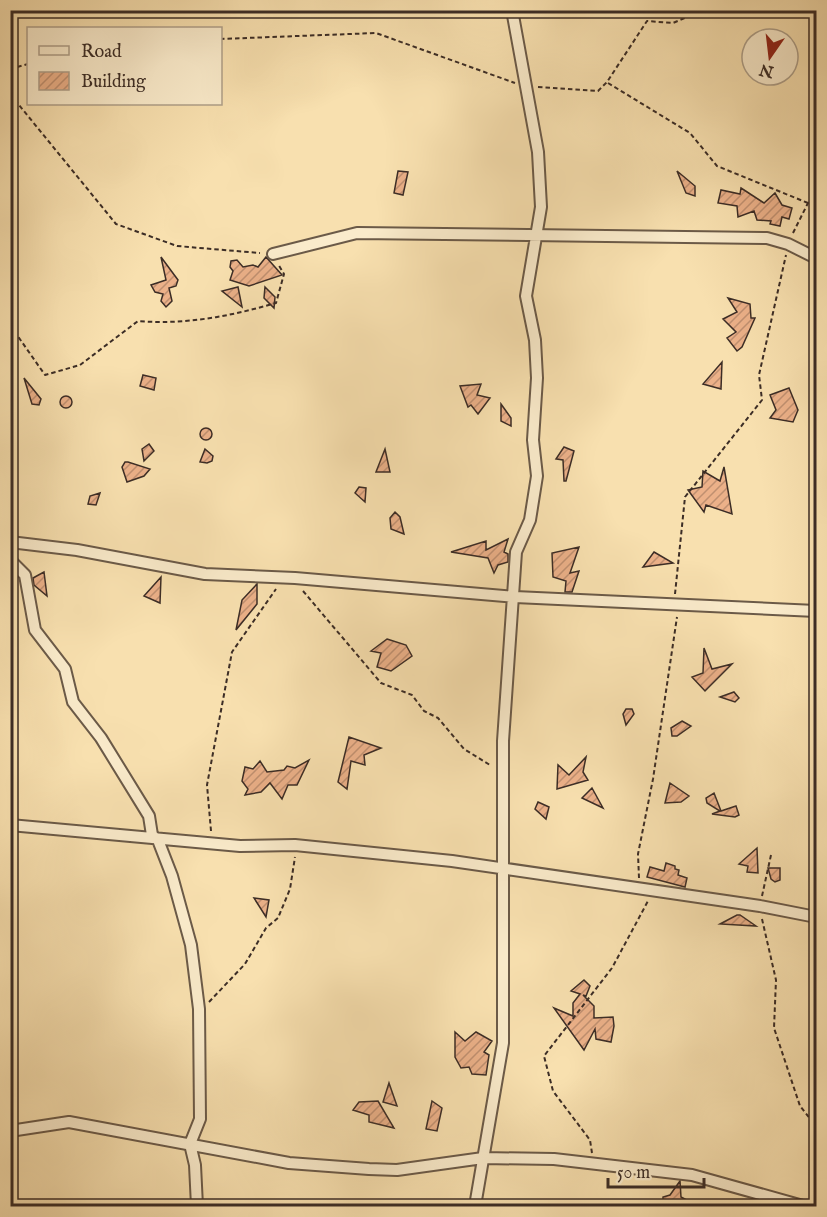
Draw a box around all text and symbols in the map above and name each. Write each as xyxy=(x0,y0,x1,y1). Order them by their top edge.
legend xyxy=(27,27,222,105)
north arrow xyxy=(740,27,800,87)
text: Road xyxy=(81,41,122,64)
text: N xyxy=(758,58,777,81)
text: Building xyxy=(81,71,146,94)
scale bar xyxy=(608,1151,704,1189)
text: 50 m xyxy=(617,1162,650,1185)

